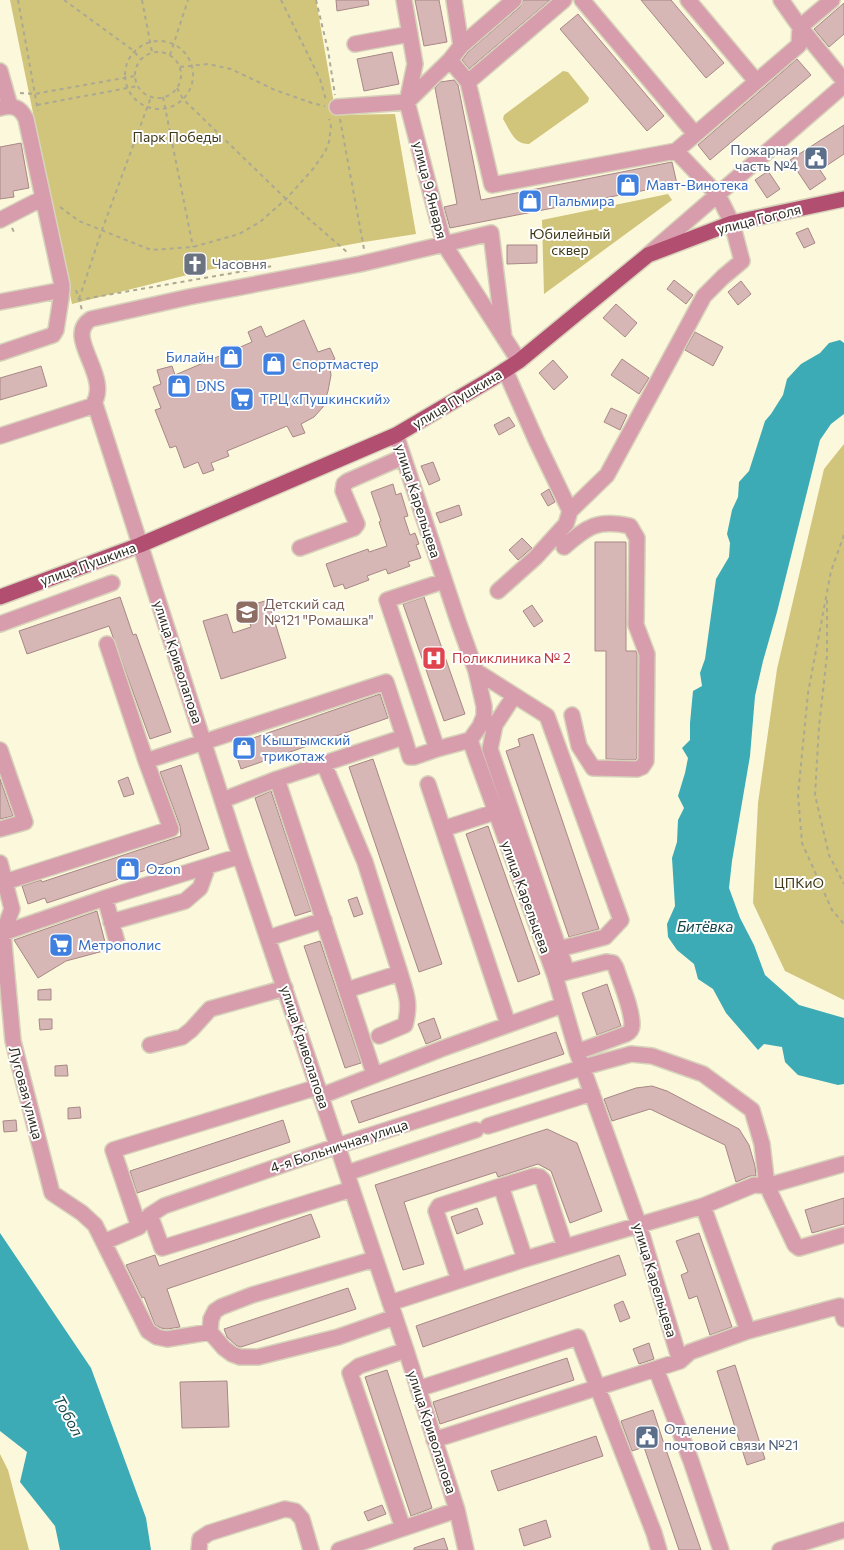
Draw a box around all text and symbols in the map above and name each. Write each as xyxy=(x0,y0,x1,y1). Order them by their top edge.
park label: Парк Победы xyxy=(132,128,222,145)
street label: улица 9 Января xyxy=(410,139,451,240)
place label: Пожарная часть №4 xyxy=(730,141,799,174)
public building icon: Пожарная часть №4 xyxy=(803,145,829,171)
shop icon: Мавт-Винотека xyxy=(615,172,641,198)
place label: Мавт-Винотека xyxy=(646,176,748,193)
shop icon: Пальмира xyxy=(517,188,543,214)
place label: Пальмира xyxy=(548,192,614,209)
street label: улица Гоголя xyxy=(715,200,803,237)
park label: Юбилейный сквер xyxy=(529,225,611,258)
church icon: Часовня xyxy=(182,251,208,277)
place label: Часовня xyxy=(212,255,267,272)
shop icon: Билайн xyxy=(218,344,244,370)
place label: Билайн xyxy=(166,348,214,365)
shop icon: Спортмастер xyxy=(261,351,287,377)
place label: Спортмастер xyxy=(292,355,379,372)
street label: улица Пушкина xyxy=(409,365,504,432)
shop icon: DNS xyxy=(166,373,192,399)
place label: DNS xyxy=(196,377,225,394)
supermarket icon: ТРЦ «Пушкинский» xyxy=(229,386,255,412)
place label: ТРЦ «Пушкинский» xyxy=(260,390,390,407)
street label: улица Карельцева xyxy=(392,442,445,560)
street label: улица Пушкина xyxy=(37,538,138,589)
place label: Детский сад №121 "Ромашка" xyxy=(264,595,374,628)
street label: улица Криволапова xyxy=(151,598,206,726)
school or university icon: Детский сад №121 "Ромашка" xyxy=(234,599,260,625)
hospital icon: Поликлиника № 2 xyxy=(421,645,447,671)
place label: Поликлиника № 2 xyxy=(452,649,571,666)
place label: Кыштымский трикотаж xyxy=(262,731,350,764)
shop icon: Кыштымский трикотаж xyxy=(231,735,257,761)
street label: улица Карельцева xyxy=(498,838,555,956)
shop icon: Ozon xyxy=(115,856,141,882)
place label: Ozon xyxy=(146,860,181,877)
park label: ЦПКиО xyxy=(774,874,824,891)
water label: Битёвка xyxy=(677,917,734,935)
supermarket icon: Метрополис xyxy=(48,932,74,958)
place label: Метрополис xyxy=(78,936,161,953)
street label: улица Криволапова xyxy=(278,983,333,1111)
street label: Луговая улица xyxy=(6,1045,47,1141)
street label: 4-я Больничная улица xyxy=(268,1115,410,1176)
street label: улица Карельцева xyxy=(630,1221,681,1339)
street label: улица Криволапова xyxy=(405,1368,460,1496)
water label: Тобол xyxy=(50,1392,88,1439)
place label: Отделение почтовой связи №21 xyxy=(664,1420,798,1453)
public building icon: Отделение почтовой связи №21 xyxy=(634,1424,660,1450)

